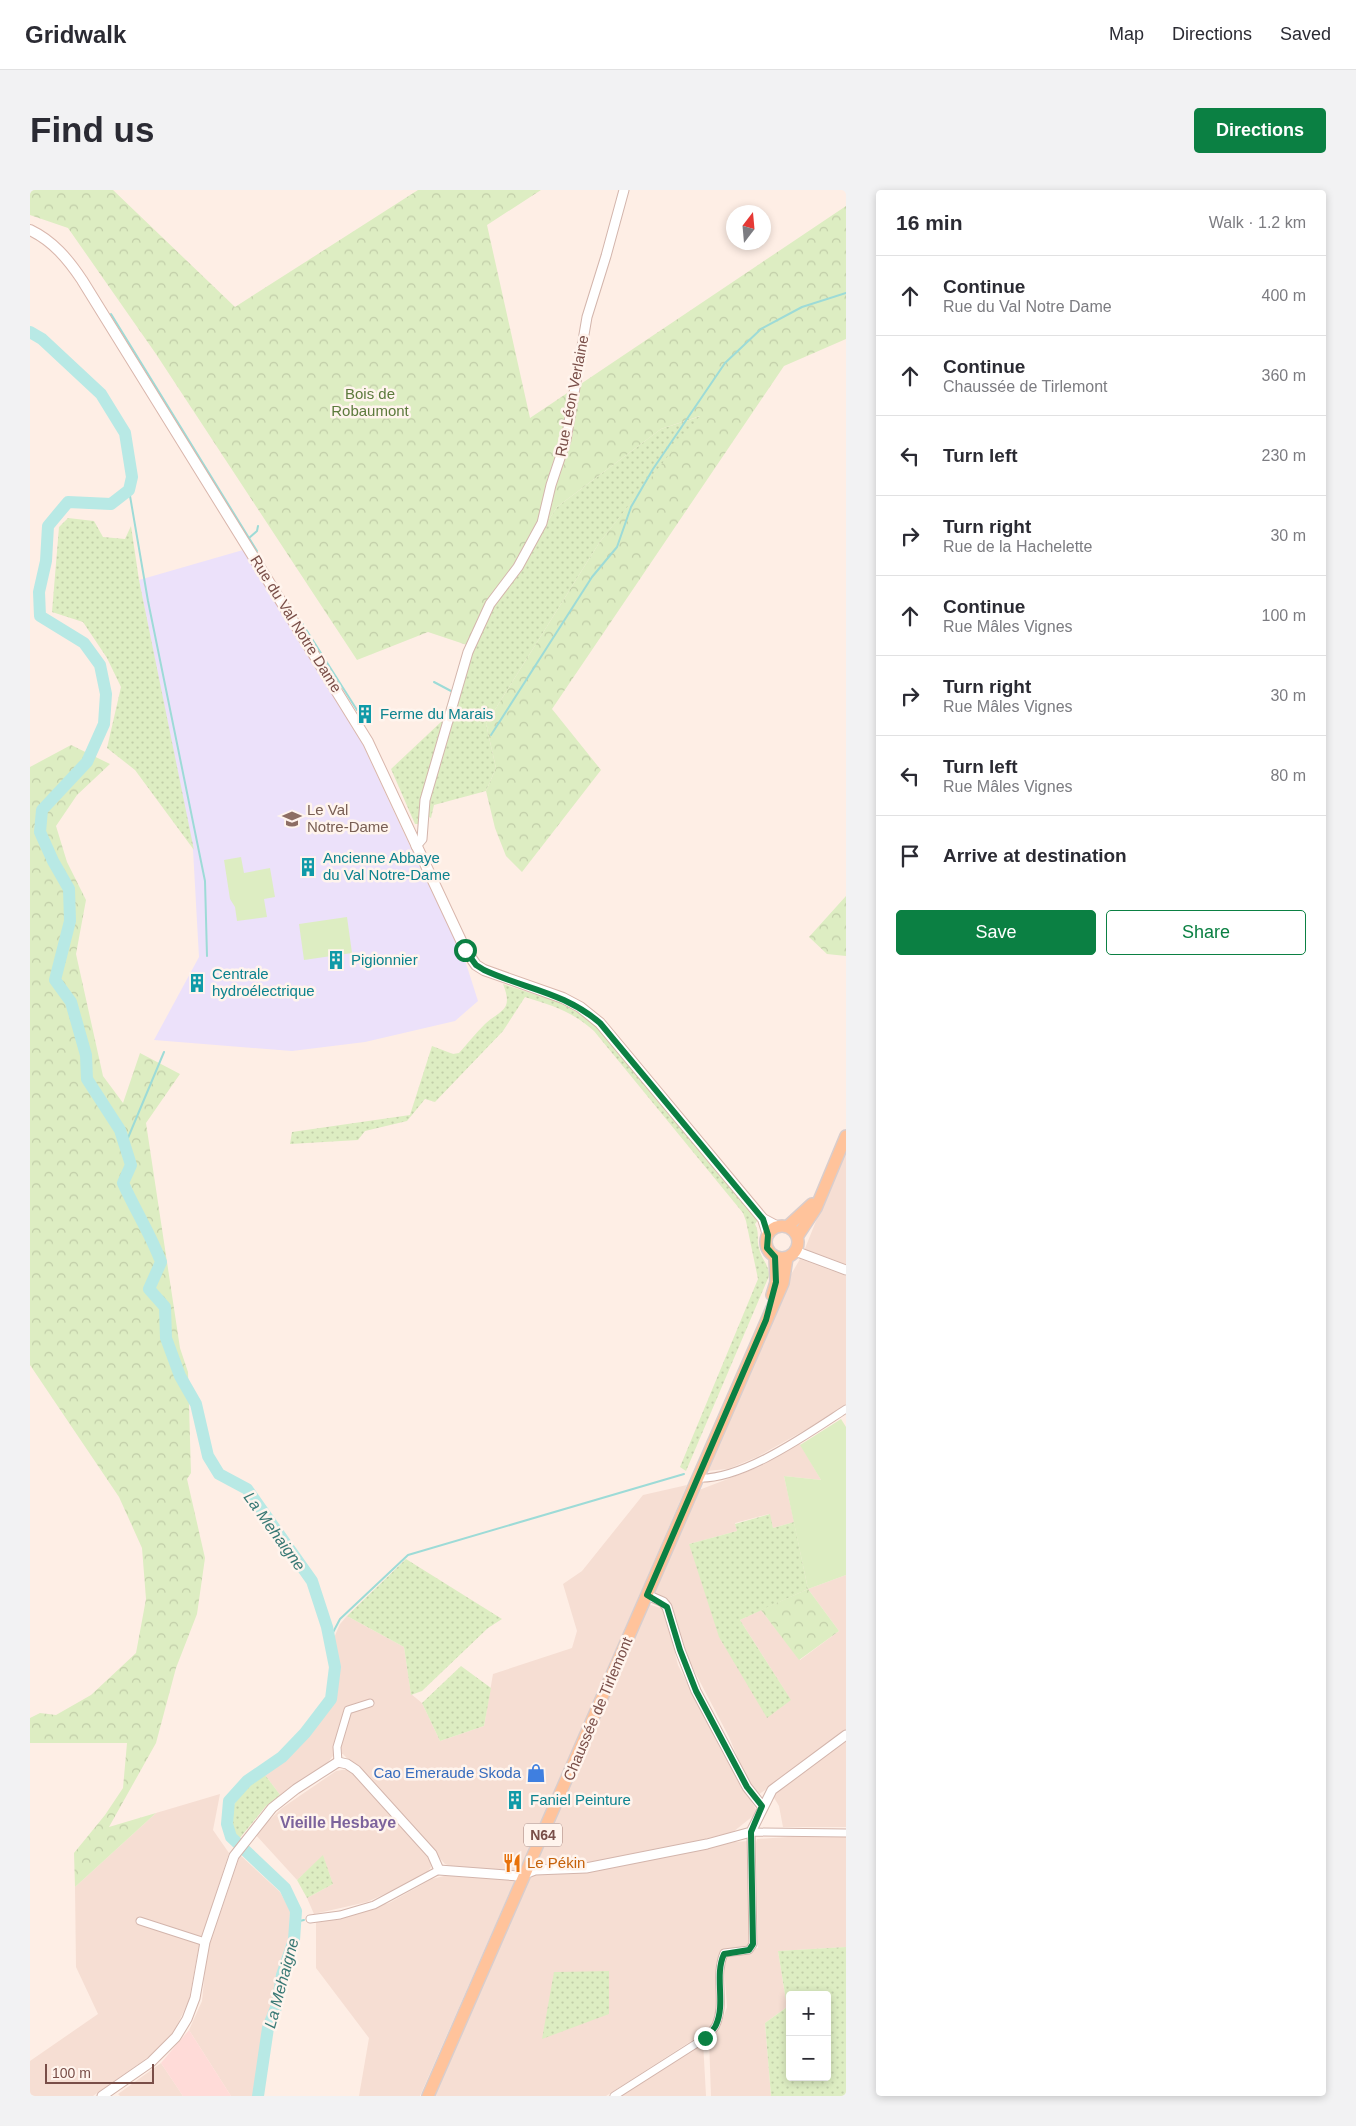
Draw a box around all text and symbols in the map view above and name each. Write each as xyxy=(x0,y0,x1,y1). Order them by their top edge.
text: Gridwalk xyxy=(25,21,126,48)
text: Map xyxy=(1109,24,1144,44)
text: Directions xyxy=(1172,24,1252,44)
text: Saved xyxy=(1280,24,1331,44)
button: Directions xyxy=(1194,108,1326,153)
text: Find us xyxy=(30,110,154,149)
north arrow xyxy=(726,205,771,250)
text: 16 min xyxy=(896,211,963,234)
text: Walk · 1.2 km xyxy=(1209,214,1306,231)
text: Continue xyxy=(943,276,1025,297)
icon: ahead xyxy=(896,282,924,310)
text: 400 m xyxy=(1262,287,1306,304)
text: Rue du Val Notre Dame xyxy=(943,298,1112,315)
street label: Rue Léon Verlaine xyxy=(551,334,592,458)
text: Continue xyxy=(943,356,1025,377)
icon: ahead xyxy=(896,362,924,390)
text: 360 m xyxy=(1262,367,1306,384)
text: Chaussée de Tirlemont xyxy=(943,378,1108,395)
park label: Bois de Robaumont xyxy=(331,385,410,419)
icon: left xyxy=(896,442,924,470)
text: Turn left xyxy=(943,445,1018,466)
text: 230 m xyxy=(1262,447,1306,464)
text: Turn right xyxy=(943,516,1031,537)
icon: right xyxy=(896,522,924,550)
text: 30 m xyxy=(1270,527,1306,544)
text: Rue de la Hachelette xyxy=(943,538,1092,555)
street label: Rue du Val Notre Dame xyxy=(247,552,346,695)
text: Continue xyxy=(943,596,1025,617)
icon: ahead xyxy=(896,602,924,630)
text: 100 m xyxy=(1262,607,1306,624)
text: Rue Mâles Vignes xyxy=(943,618,1073,635)
text: Turn right xyxy=(943,676,1031,697)
icon: right xyxy=(896,682,924,710)
text: 30 m xyxy=(1270,687,1306,704)
text: Rue Mâles Vignes xyxy=(943,698,1073,715)
building icon: Ferme du Marais xyxy=(354,703,376,725)
place label: Ferme du Marais xyxy=(380,705,493,722)
text: Turn left xyxy=(943,756,1018,777)
icon: left xyxy=(896,762,924,790)
text: 80 m xyxy=(1270,767,1306,784)
text: Rue Mâles Vignes xyxy=(943,778,1073,795)
place label: Le Val Notre-Dame xyxy=(307,801,389,835)
school or university icon: Le Val Notre-Dame xyxy=(281,808,303,830)
icon: arrive xyxy=(896,842,924,870)
text: Arrive at destination xyxy=(943,845,1127,866)
place label: Ancienne Abbaye du Val Notre-Dame xyxy=(323,849,450,883)
building icon: Ancienne Abbaye du Val Notre-Dame xyxy=(297,856,319,878)
button: Save xyxy=(896,910,1096,955)
button: Share xyxy=(1106,910,1306,955)
route start xyxy=(454,939,477,962)
building icon: Pigionnier xyxy=(325,949,347,971)
place label: Pigionnier xyxy=(351,951,418,968)
place label: Centrale hydroélectrique xyxy=(212,965,315,999)
building icon: Centrale hydroélectrique xyxy=(186,972,208,994)
water label: La Mehaigne xyxy=(241,1489,309,1574)
street label: Chaussée de Tirlemont xyxy=(560,1634,636,1783)
shop icon: Cao Emeraude Skoda xyxy=(525,1762,547,1784)
place label: Cao Emeraude Skoda xyxy=(373,1764,522,1781)
building icon: Faniel Peinture xyxy=(504,1789,526,1811)
place label: Faniel Peinture xyxy=(530,1791,631,1808)
district label: Vieille Hesbaye xyxy=(280,1814,396,1831)
road number: N64 xyxy=(524,1824,562,1846)
restaurant icon: Le Pékin xyxy=(501,1852,523,1874)
place label: Le Pékin xyxy=(527,1854,585,1871)
water label: La Mehaigne xyxy=(261,1936,302,2030)
map controls xyxy=(786,1991,831,2081)
button: + xyxy=(786,1991,831,2036)
route end xyxy=(694,2027,717,2050)
button: − xyxy=(786,2036,831,2081)
scale bar xyxy=(45,2061,154,2084)
text: 100 m xyxy=(52,2065,91,2081)

